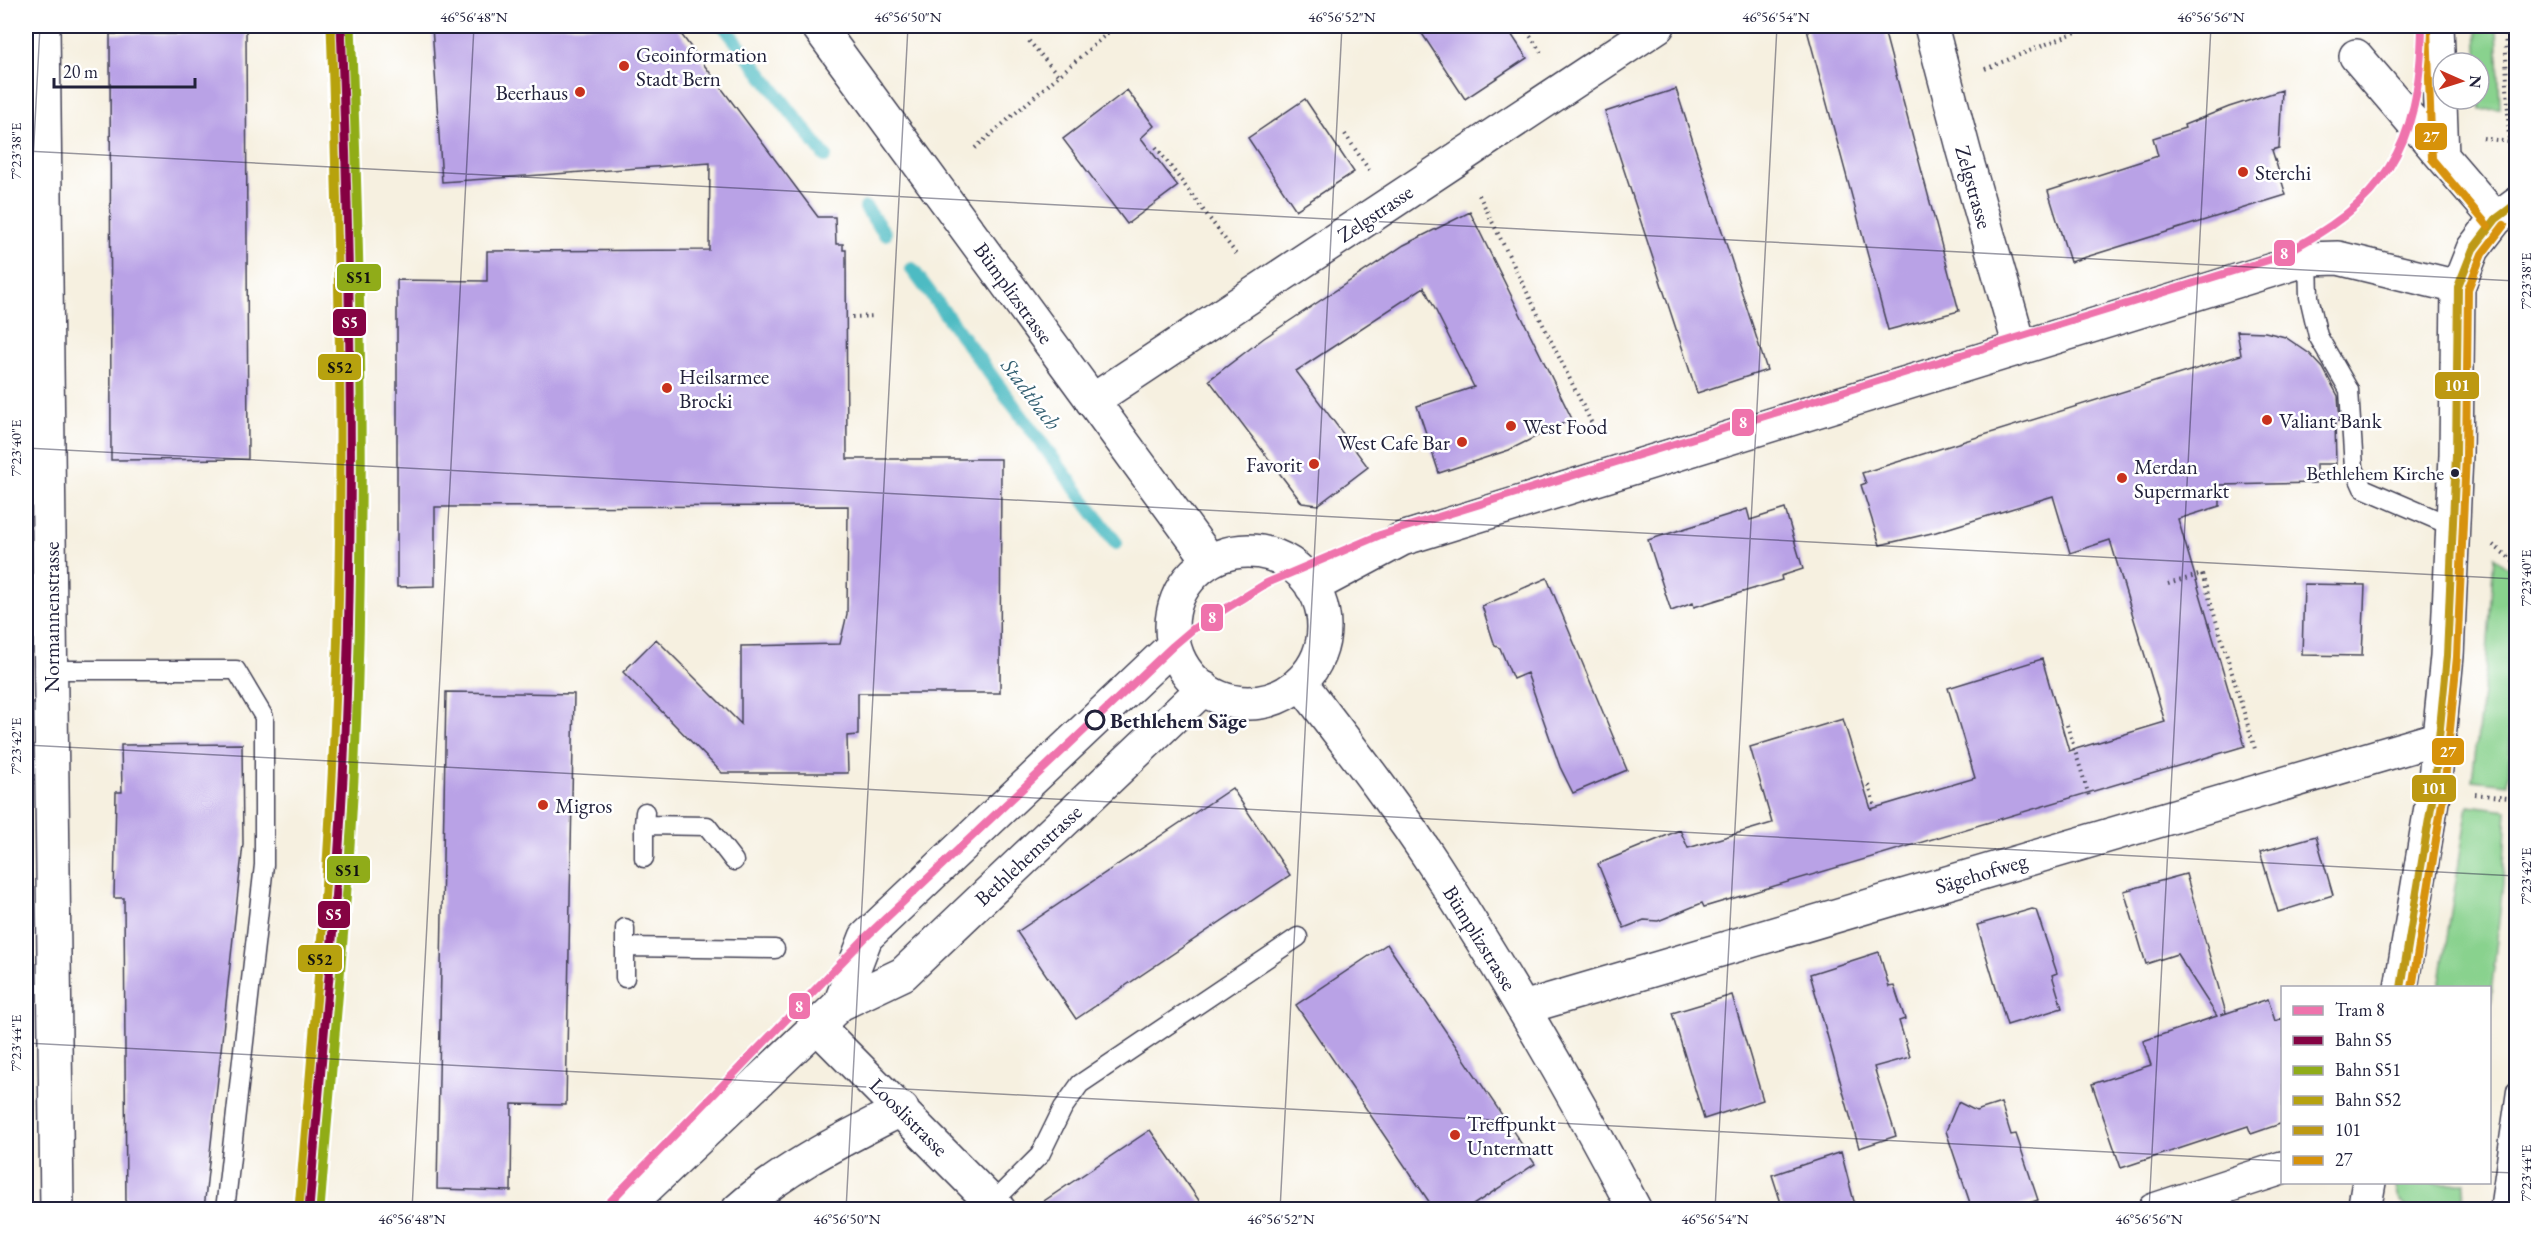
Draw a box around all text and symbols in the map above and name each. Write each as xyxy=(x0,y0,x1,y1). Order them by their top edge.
text: 46°56'48"N xyxy=(440,7,508,26)
text: 46°56'50"N xyxy=(874,7,942,26)
text: 46°56'52"N xyxy=(1308,7,1376,26)
text: 46°56'54"N xyxy=(1742,7,1810,26)
text: 46°56'56"N xyxy=(2177,7,2245,26)
place label: Geoinformation Stadt Bern xyxy=(636,41,767,92)
scale bar xyxy=(54,51,195,89)
north arrow xyxy=(2431,51,2491,111)
marker: Geoinformation Stadt Bern xyxy=(617,59,631,73)
text: 20 m xyxy=(63,60,98,83)
text: N xyxy=(2465,75,2486,89)
place label: Beerhaus xyxy=(495,79,568,106)
marker: Beerhaus xyxy=(573,85,587,99)
text: 7°23'38"E xyxy=(6,122,25,179)
line badge: 27 xyxy=(2414,122,2448,151)
text: 27 xyxy=(2423,126,2440,147)
street label: Zelgstrasse xyxy=(1949,142,1999,232)
place label: Sterchi xyxy=(2255,159,2311,186)
marker: Sterchi xyxy=(2236,165,2250,179)
street label: Zelgstrasse xyxy=(1332,178,1418,248)
street label: Bümplizstrasse xyxy=(968,237,1060,349)
line badge: 8 xyxy=(2273,239,2296,267)
text: 8 xyxy=(2280,243,2288,264)
text: 7°23'38"E xyxy=(2516,252,2535,309)
line badge: S51 xyxy=(336,263,382,292)
text: S51 xyxy=(347,267,371,288)
line badge: S5 xyxy=(332,308,367,337)
text: S5 xyxy=(342,312,358,333)
water label: Stadtbach xyxy=(994,351,1068,436)
line badge: S52 xyxy=(317,353,362,381)
text: S52 xyxy=(328,357,353,378)
place label: Heilsarmee Brocki xyxy=(679,363,769,414)
line badge: 101 xyxy=(2434,371,2480,400)
text: 101 xyxy=(2444,375,2470,396)
marker: Heilsarmee Brocki xyxy=(660,381,674,395)
place label: Valiant Bank xyxy=(2279,407,2383,434)
line badge: 8 xyxy=(1731,408,1755,437)
text: 8 xyxy=(1739,412,1747,433)
place label: West Food xyxy=(1523,413,1608,440)
marker: Valiant Bank xyxy=(2260,413,2274,427)
text: 7°23'40"E xyxy=(6,419,25,476)
marker: West Food xyxy=(1504,419,1518,433)
place label: West Cafe Bar xyxy=(1338,429,1450,456)
marker: West Cafe Bar xyxy=(1455,435,1469,449)
place label: Favorit xyxy=(1246,451,1302,478)
place label: Merdan Supermarkt xyxy=(2134,453,2230,504)
marker: Favorit xyxy=(1307,457,1321,471)
place label: Bethlehem Kirche xyxy=(2306,460,2444,486)
marker: Bethlehem Kirche xyxy=(2449,467,2461,479)
marker: Merdan Supermarkt xyxy=(2115,471,2129,485)
street label: Normannenstrasse xyxy=(38,542,65,692)
text: 7°23'40"E xyxy=(2516,549,2535,606)
line badge: 8 xyxy=(1200,603,1224,632)
text: 8 xyxy=(1208,607,1216,628)
place label: Bethlehem Säge xyxy=(1110,707,1247,734)
marker: Bethlehem Säge xyxy=(1085,710,1105,730)
text: 7°23'42"E xyxy=(6,717,25,774)
line badge: 27 xyxy=(2431,737,2465,766)
text: 27 xyxy=(2440,741,2457,762)
line badge: 101 xyxy=(2411,774,2457,803)
text: 101 xyxy=(2421,778,2447,799)
place label: Migros xyxy=(555,792,613,819)
marker: Migros xyxy=(536,798,550,812)
street label: Bethlehemstrasse xyxy=(969,798,1087,912)
street label: Sägehofweg xyxy=(1932,846,2031,900)
text: 7°23'42"E xyxy=(2516,847,2535,904)
line badge: S51 xyxy=(326,855,371,884)
text: S51 xyxy=(336,860,360,881)
street label: Bümplizstrasse xyxy=(1437,880,1523,996)
line badge: S5 xyxy=(317,900,351,929)
text: S5 xyxy=(326,904,342,925)
line badge: S52 xyxy=(297,944,343,973)
text: S52 xyxy=(308,949,333,970)
legend xyxy=(2281,986,2491,1184)
line badge: 8 xyxy=(788,992,811,1020)
text: 8 xyxy=(795,996,803,1017)
text: Tram 8 xyxy=(2335,998,2385,1021)
text: 7°23'44"E xyxy=(6,1014,25,1071)
text: Bahn S5 xyxy=(2335,1028,2392,1051)
text: Bahn S51 xyxy=(2335,1058,2401,1081)
street label: Looslistrasse xyxy=(864,1072,954,1162)
text: Bahn S52 xyxy=(2335,1088,2401,1111)
place label: Treffpunkt Untermatt xyxy=(1467,1110,1556,1161)
text: 101 xyxy=(2335,1118,2361,1141)
marker: Treffpunkt Untermatt xyxy=(1448,1128,1462,1142)
text: 7°23'44"E xyxy=(2516,1144,2535,1201)
text: 27 xyxy=(2335,1148,2353,1171)
text: 46°56'48"N xyxy=(378,1209,446,1228)
text: 46°56'50"N xyxy=(813,1209,881,1228)
text: 46°56'52"N xyxy=(1247,1209,1315,1228)
text: 46°56'54"N xyxy=(1681,1209,1749,1228)
text: 46°56'56"N xyxy=(2115,1209,2183,1228)

